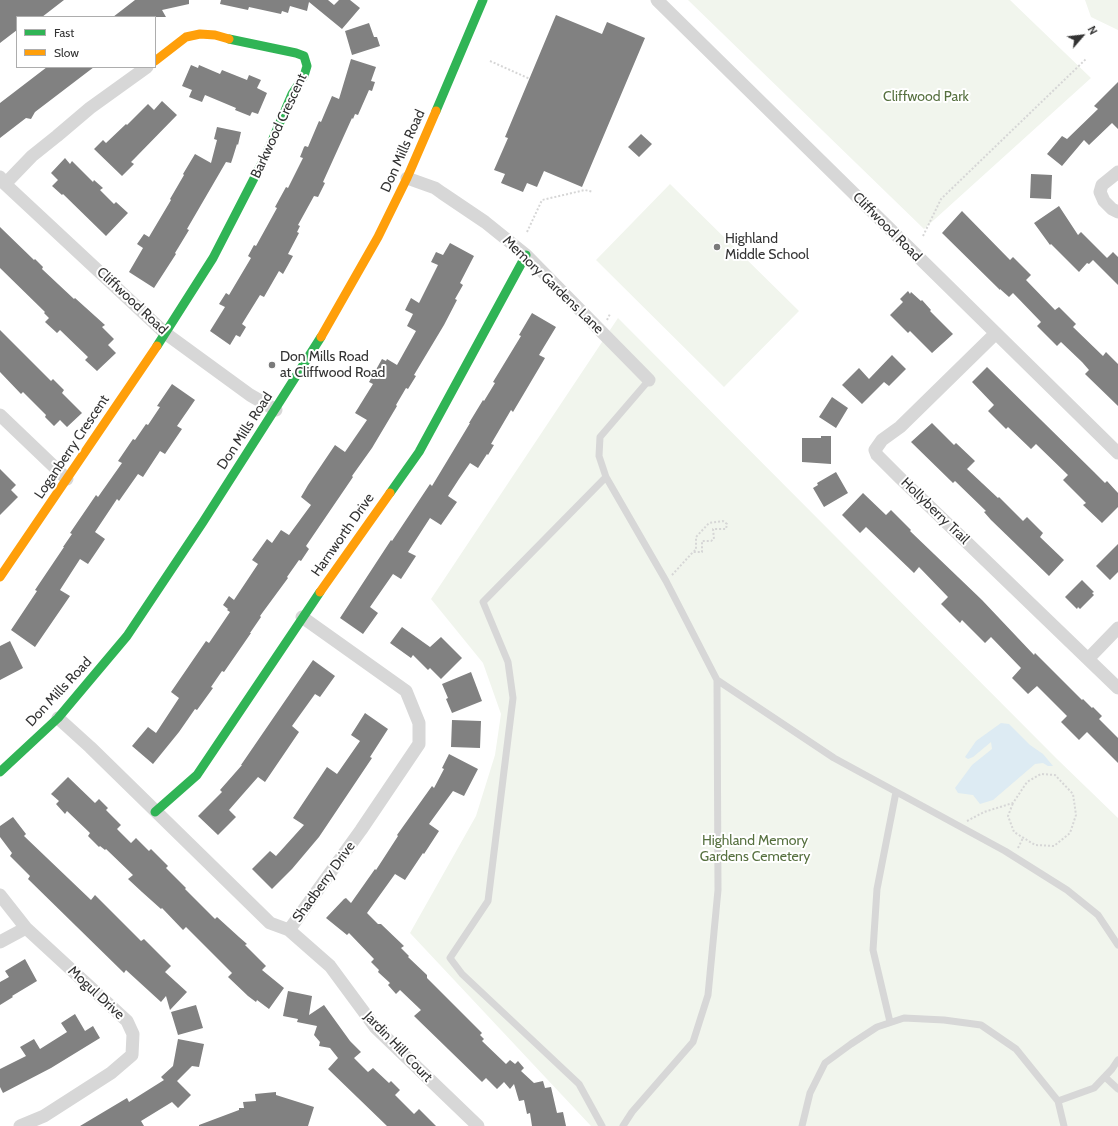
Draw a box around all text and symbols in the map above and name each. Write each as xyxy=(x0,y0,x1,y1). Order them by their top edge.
legend xyxy=(16,16,156,68)
north arrow xyxy=(1062,16,1102,56)
text: N xyxy=(1085,24,1101,37)
text: Fast xyxy=(54,25,74,40)
text: Slow xyxy=(54,45,79,60)
street label: Barkwood Crescent xyxy=(247,71,311,181)
park label: Cliffwood Park xyxy=(883,89,969,105)
street label: Don Mills Road xyxy=(377,107,429,195)
street label: Cliffwood Road xyxy=(849,189,925,265)
place label: Highland Middle School xyxy=(725,231,809,264)
street label: Memory Gardens Lane xyxy=(499,232,607,338)
marker: Highland Middle School xyxy=(712,242,722,252)
street label: Cliffwood Road xyxy=(93,264,171,338)
place label: Don Mills Road at Cliffwood Road xyxy=(280,349,385,382)
marker: Don Mills Road at Cliffwood Road xyxy=(267,360,277,370)
street label: Don Mills Road xyxy=(214,389,276,473)
street label: Loganberry Crescent xyxy=(31,392,113,502)
street label: Hollyberry Trail xyxy=(897,474,973,548)
street label: Harnworth Drive xyxy=(308,490,378,580)
street label: Don Mills Road xyxy=(23,654,95,730)
park label: Highland Memory Gardens Cemetery xyxy=(700,833,810,866)
street label: Shadberry Drive xyxy=(289,838,359,926)
street label: Mogul Drive xyxy=(64,963,128,1023)
street label: Jardin Hill Court xyxy=(360,1008,436,1086)

